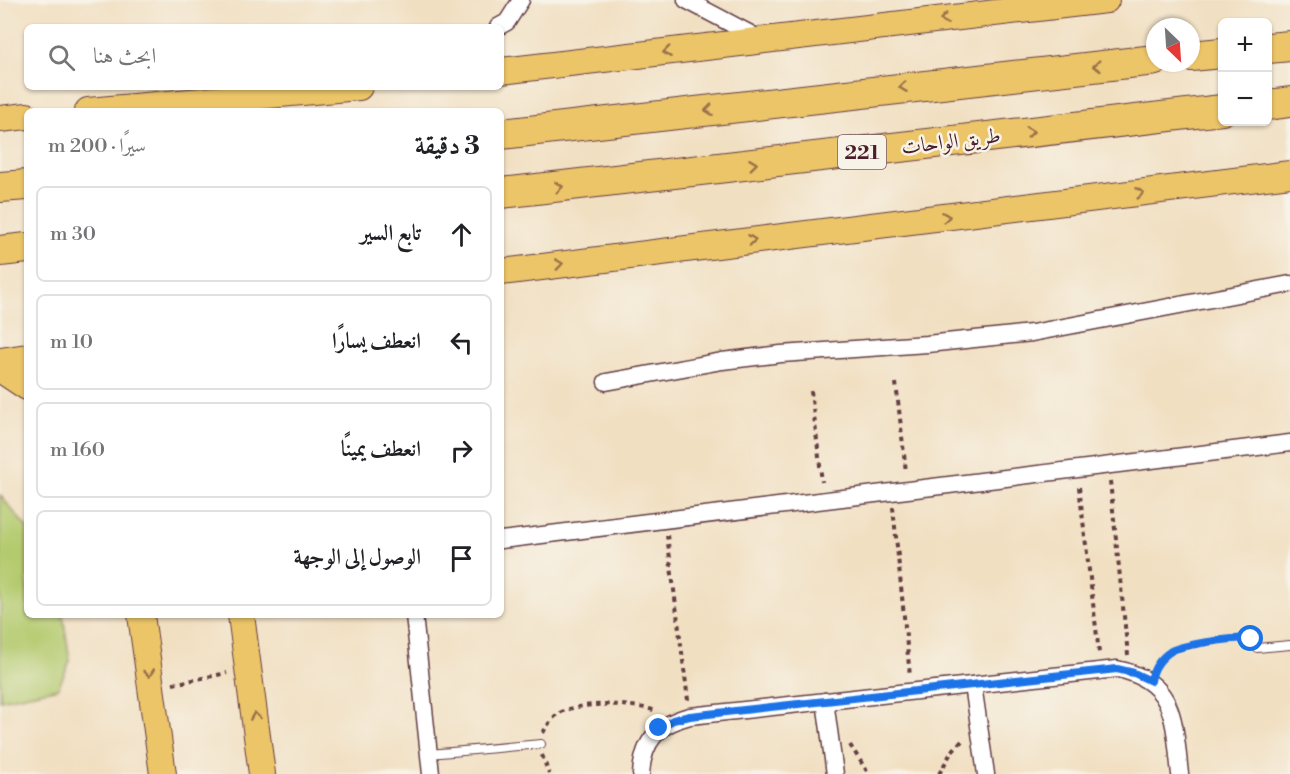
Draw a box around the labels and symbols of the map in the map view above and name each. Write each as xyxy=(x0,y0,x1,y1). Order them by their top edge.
one-way arrow xyxy=(939,12,948,25)
north arrow xyxy=(1146,18,1200,72)
one-way arrow xyxy=(662,45,671,58)
one-way arrow xyxy=(1092,60,1101,72)
one-way arrow xyxy=(898,80,908,93)
one-way arrow xyxy=(705,103,714,116)
street label: طريق الواحات xyxy=(900,123,1002,161)
one-way arrow xyxy=(1025,126,1035,139)
road number: 221 xyxy=(838,135,886,169)
one-way arrow xyxy=(748,158,757,171)
one-way arrow xyxy=(555,181,564,193)
one-way arrow xyxy=(1135,188,1144,200)
one-way arrow xyxy=(941,211,951,224)
one-way arrow xyxy=(748,234,757,247)
one-way arrow xyxy=(554,258,563,270)
route start xyxy=(1237,625,1263,651)
one-way arrow xyxy=(143,668,155,678)
one-way arrow xyxy=(249,711,261,721)
route end xyxy=(645,714,671,740)

